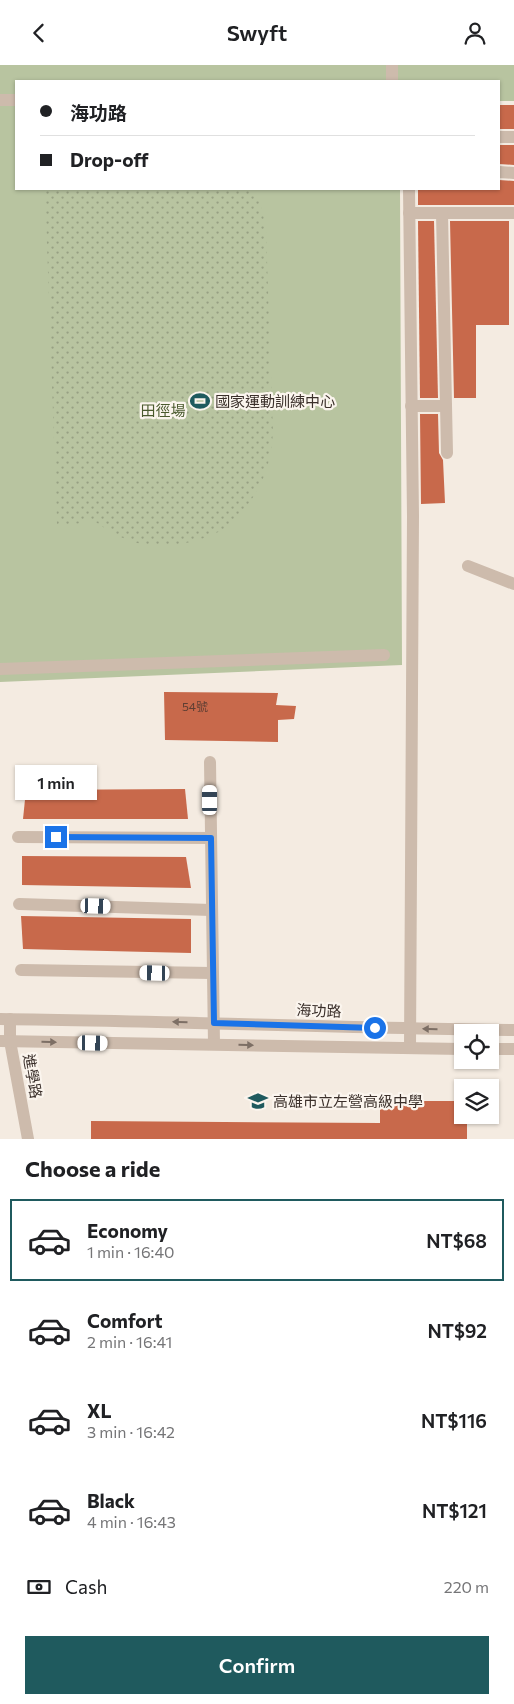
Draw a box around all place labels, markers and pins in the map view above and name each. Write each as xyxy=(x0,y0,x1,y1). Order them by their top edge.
sports icon: 國家運動訓練中心 xyxy=(189,390,211,412)
place label: 國家運動訓練中心 xyxy=(215,392,335,410)
school or university icon: 高雄市立左營高級中學 xyxy=(247,1090,269,1112)
place label: 高雄市立左營高級中學 xyxy=(273,1092,423,1110)

